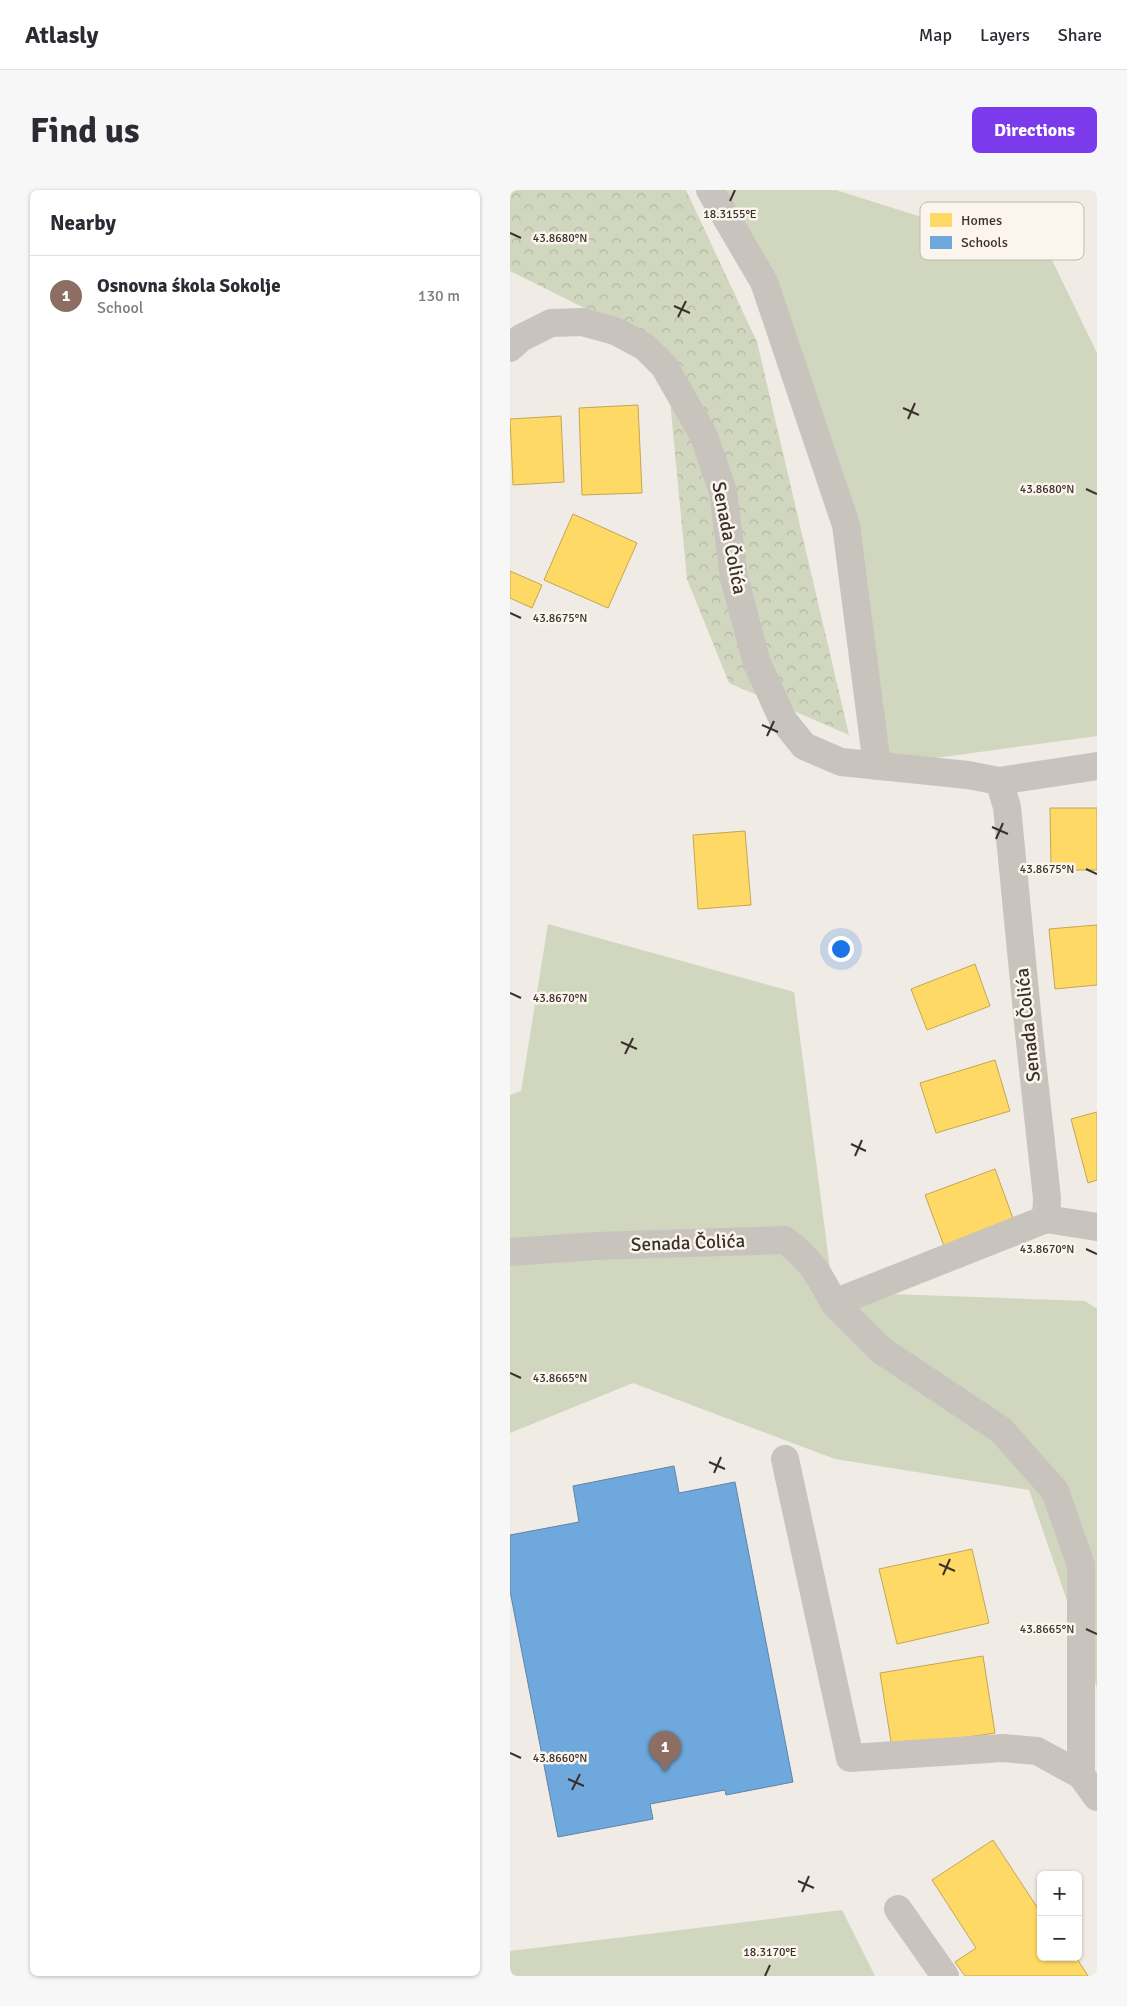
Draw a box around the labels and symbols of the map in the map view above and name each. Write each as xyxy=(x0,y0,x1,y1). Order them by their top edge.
legend xyxy=(920,202,1084,260)
text: 18.3155°E xyxy=(703,207,757,222)
text: Homes xyxy=(961,212,1002,229)
text: 43.8680°N xyxy=(533,231,587,246)
text: Schools xyxy=(961,234,1008,251)
street label: Senada Čolića xyxy=(706,479,753,596)
text: 43.8680°N xyxy=(1020,482,1074,497)
text: 43.8675°N xyxy=(533,611,587,626)
text: 43.8675°N xyxy=(1020,862,1074,877)
your location xyxy=(828,936,854,962)
street label: Senada Čolića xyxy=(1009,967,1046,1083)
text: 43.8670°N xyxy=(533,991,587,1006)
street label: Senada Čolića xyxy=(630,1228,746,1257)
text: 43.8670°N xyxy=(1020,1242,1074,1257)
text: 43.8665°N xyxy=(533,1371,587,1386)
text: 43.8665°N xyxy=(1020,1622,1074,1637)
pin: 1 xyxy=(649,1731,681,1772)
text: 43.8660°N xyxy=(533,1751,587,1766)
text: 18.3170°E xyxy=(743,1945,797,1960)

